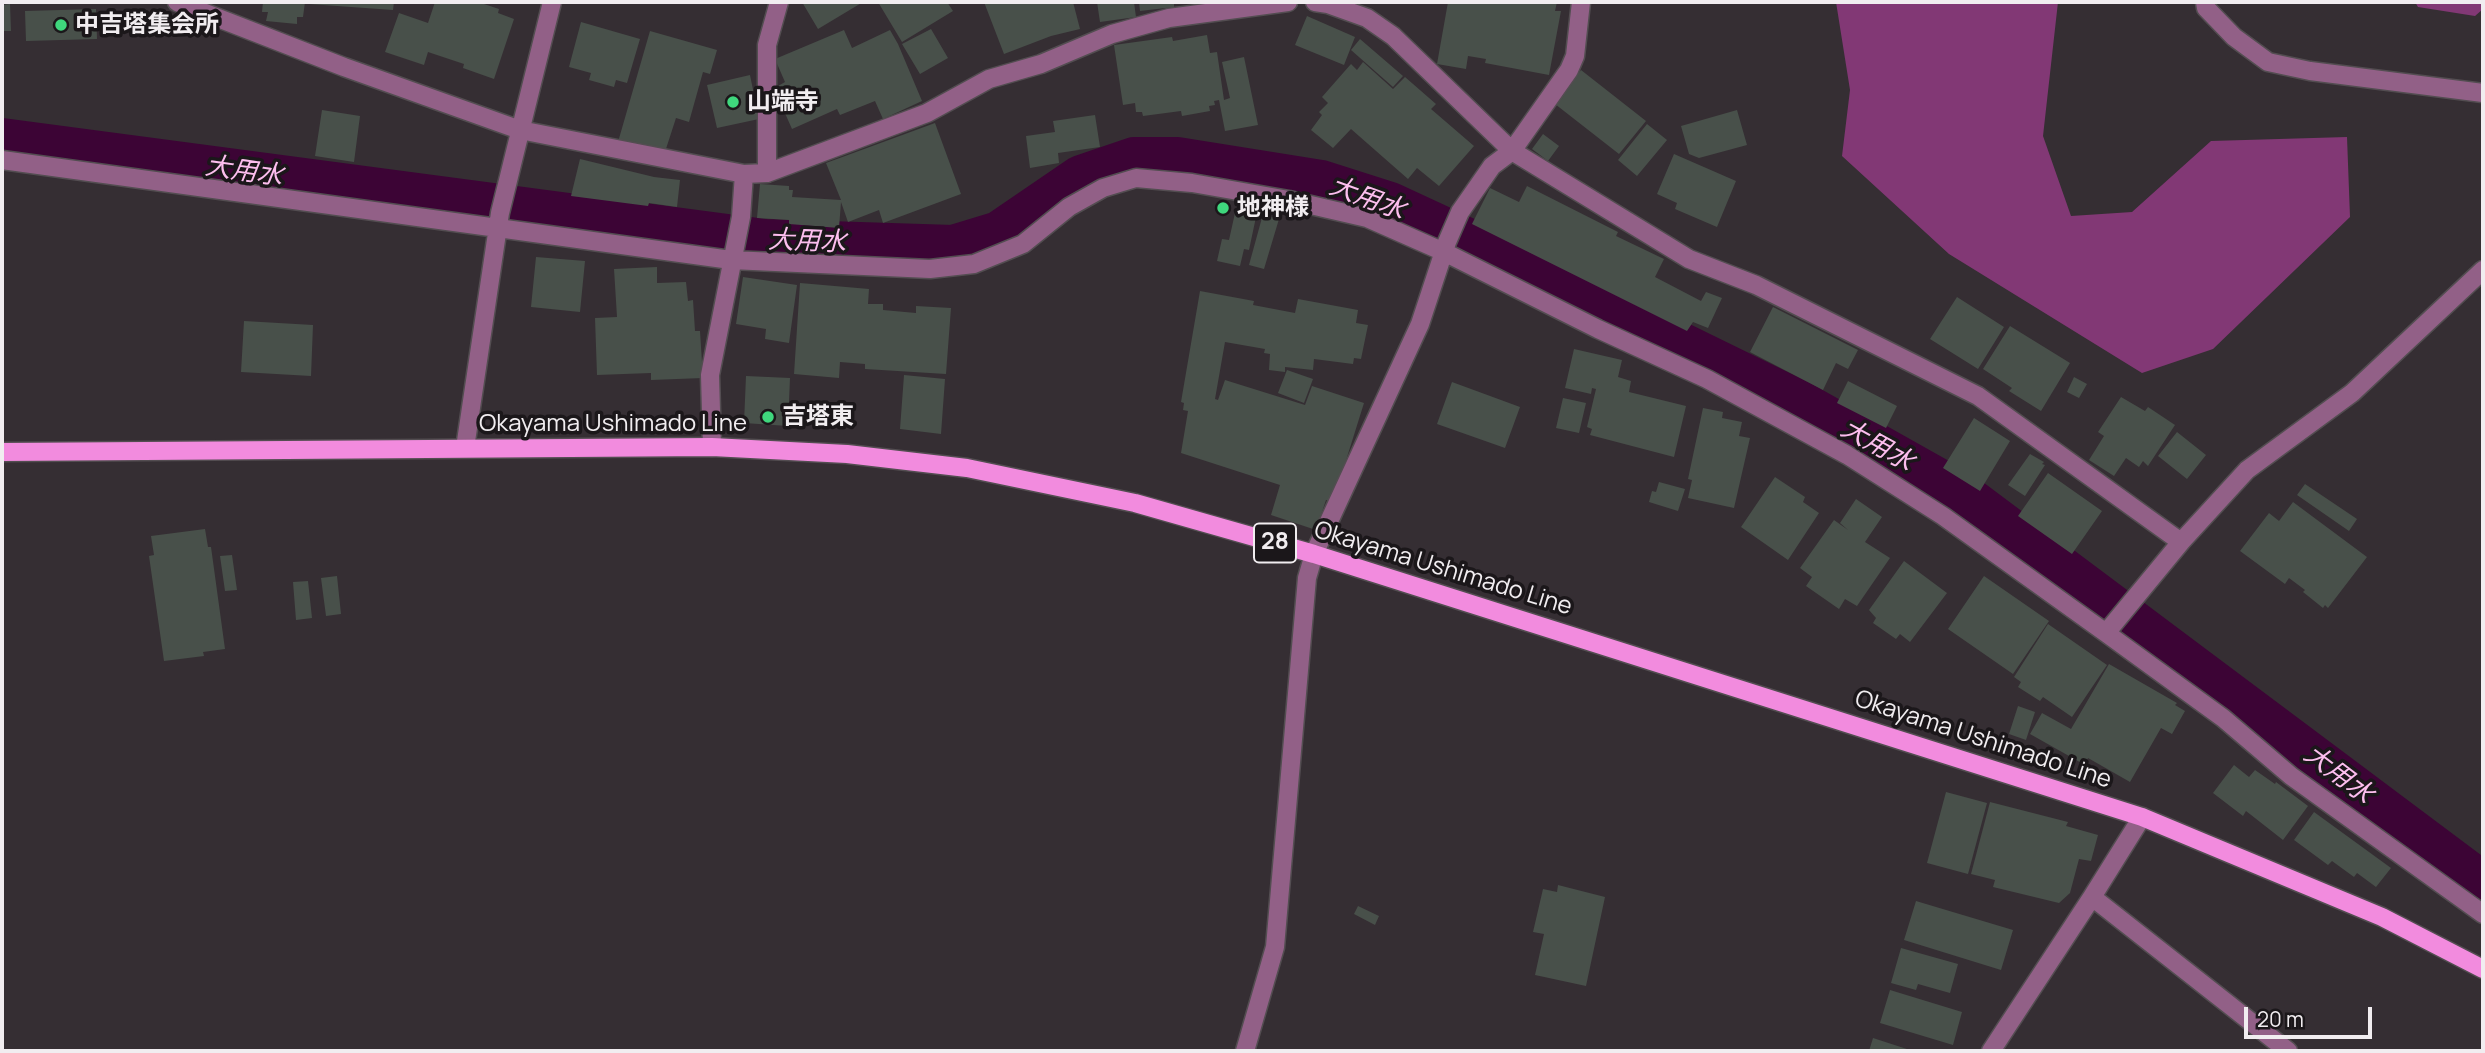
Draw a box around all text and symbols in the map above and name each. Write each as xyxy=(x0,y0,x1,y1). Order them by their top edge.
place label: 中吉塔集会所 xyxy=(75,11,219,39)
marker: 中吉塔集会所 xyxy=(53,17,69,33)
place label: 山端寺 xyxy=(747,88,819,116)
marker: 山端寺 xyxy=(725,94,741,110)
water label: 大用水 xyxy=(203,151,285,193)
water label: 大用水 xyxy=(1325,171,1409,227)
place label: 地神様 xyxy=(1237,194,1309,222)
marker: 地神様 xyxy=(1215,200,1231,216)
water label: 大用水 xyxy=(767,225,847,259)
place label: 吉塔東 xyxy=(782,403,854,431)
marker: 吉塔東 xyxy=(760,409,776,425)
street label: Okayama Ushimado Line xyxy=(479,410,747,438)
water label: 大用水 xyxy=(1835,413,1919,479)
street label: Okayama Ushimado Line xyxy=(1311,516,1575,622)
road number: 28 xyxy=(1254,524,1296,562)
street label: Okayama Ushimado Line xyxy=(1851,685,2115,795)
water label: 大用水 xyxy=(2297,739,2379,811)
scale bar xyxy=(2247,993,2375,1038)
text: 20 m xyxy=(2257,1005,2304,1033)

